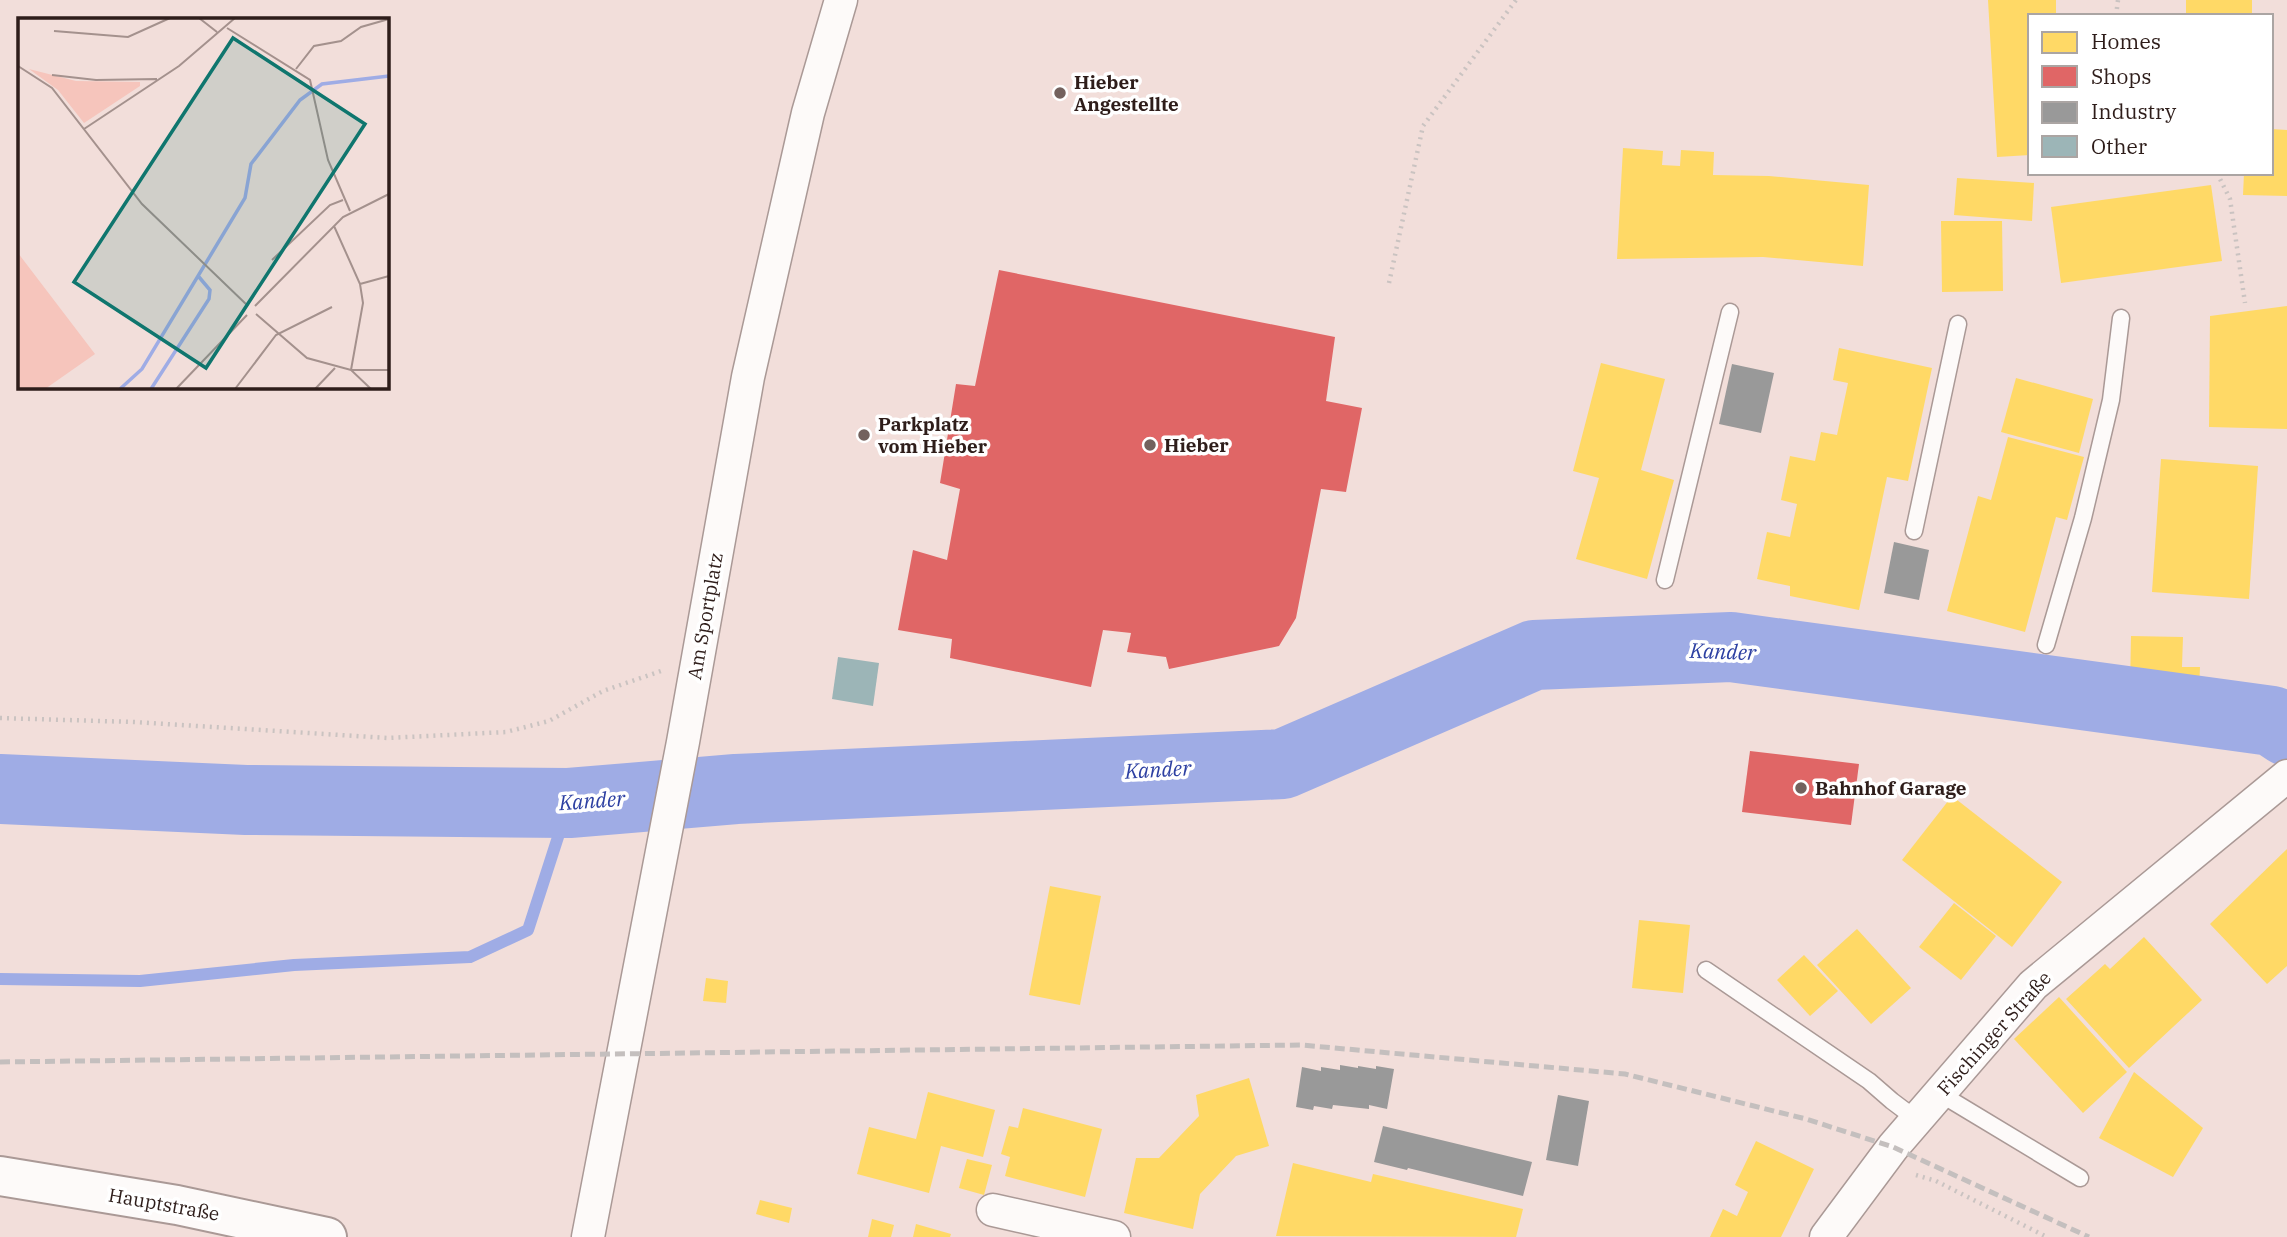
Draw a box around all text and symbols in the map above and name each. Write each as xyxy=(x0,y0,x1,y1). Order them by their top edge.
legend xyxy=(2028,14,2273,175)
inset map xyxy=(18,18,388,388)
text: Homes xyxy=(2091,27,2161,55)
text: Shops xyxy=(2091,62,2151,90)
place label: Hieber Angestellte xyxy=(1074,70,1179,116)
marker: Hieber Angestellte xyxy=(1052,85,1068,101)
text: Industry xyxy=(2091,97,2177,125)
text: Other xyxy=(2091,132,2148,160)
place label: Parkplatz vom Hieber xyxy=(878,412,988,458)
marker: Parkplatz vom Hieber xyxy=(856,427,872,443)
place label: Hieber xyxy=(1164,433,1229,457)
marker: Hieber xyxy=(1142,437,1158,453)
street label: Am Sportplatz xyxy=(682,551,728,681)
water label: Kander xyxy=(1688,636,1757,666)
water label: Kander xyxy=(1123,753,1193,785)
place label: Bahnhof Garage xyxy=(1815,776,1967,800)
marker: Bahnhof Garage xyxy=(1793,780,1809,796)
water label: Kander xyxy=(557,784,627,816)
street label: Fischinger Straße xyxy=(1932,966,2056,1100)
street label: Hauptstraße xyxy=(107,1182,221,1226)

